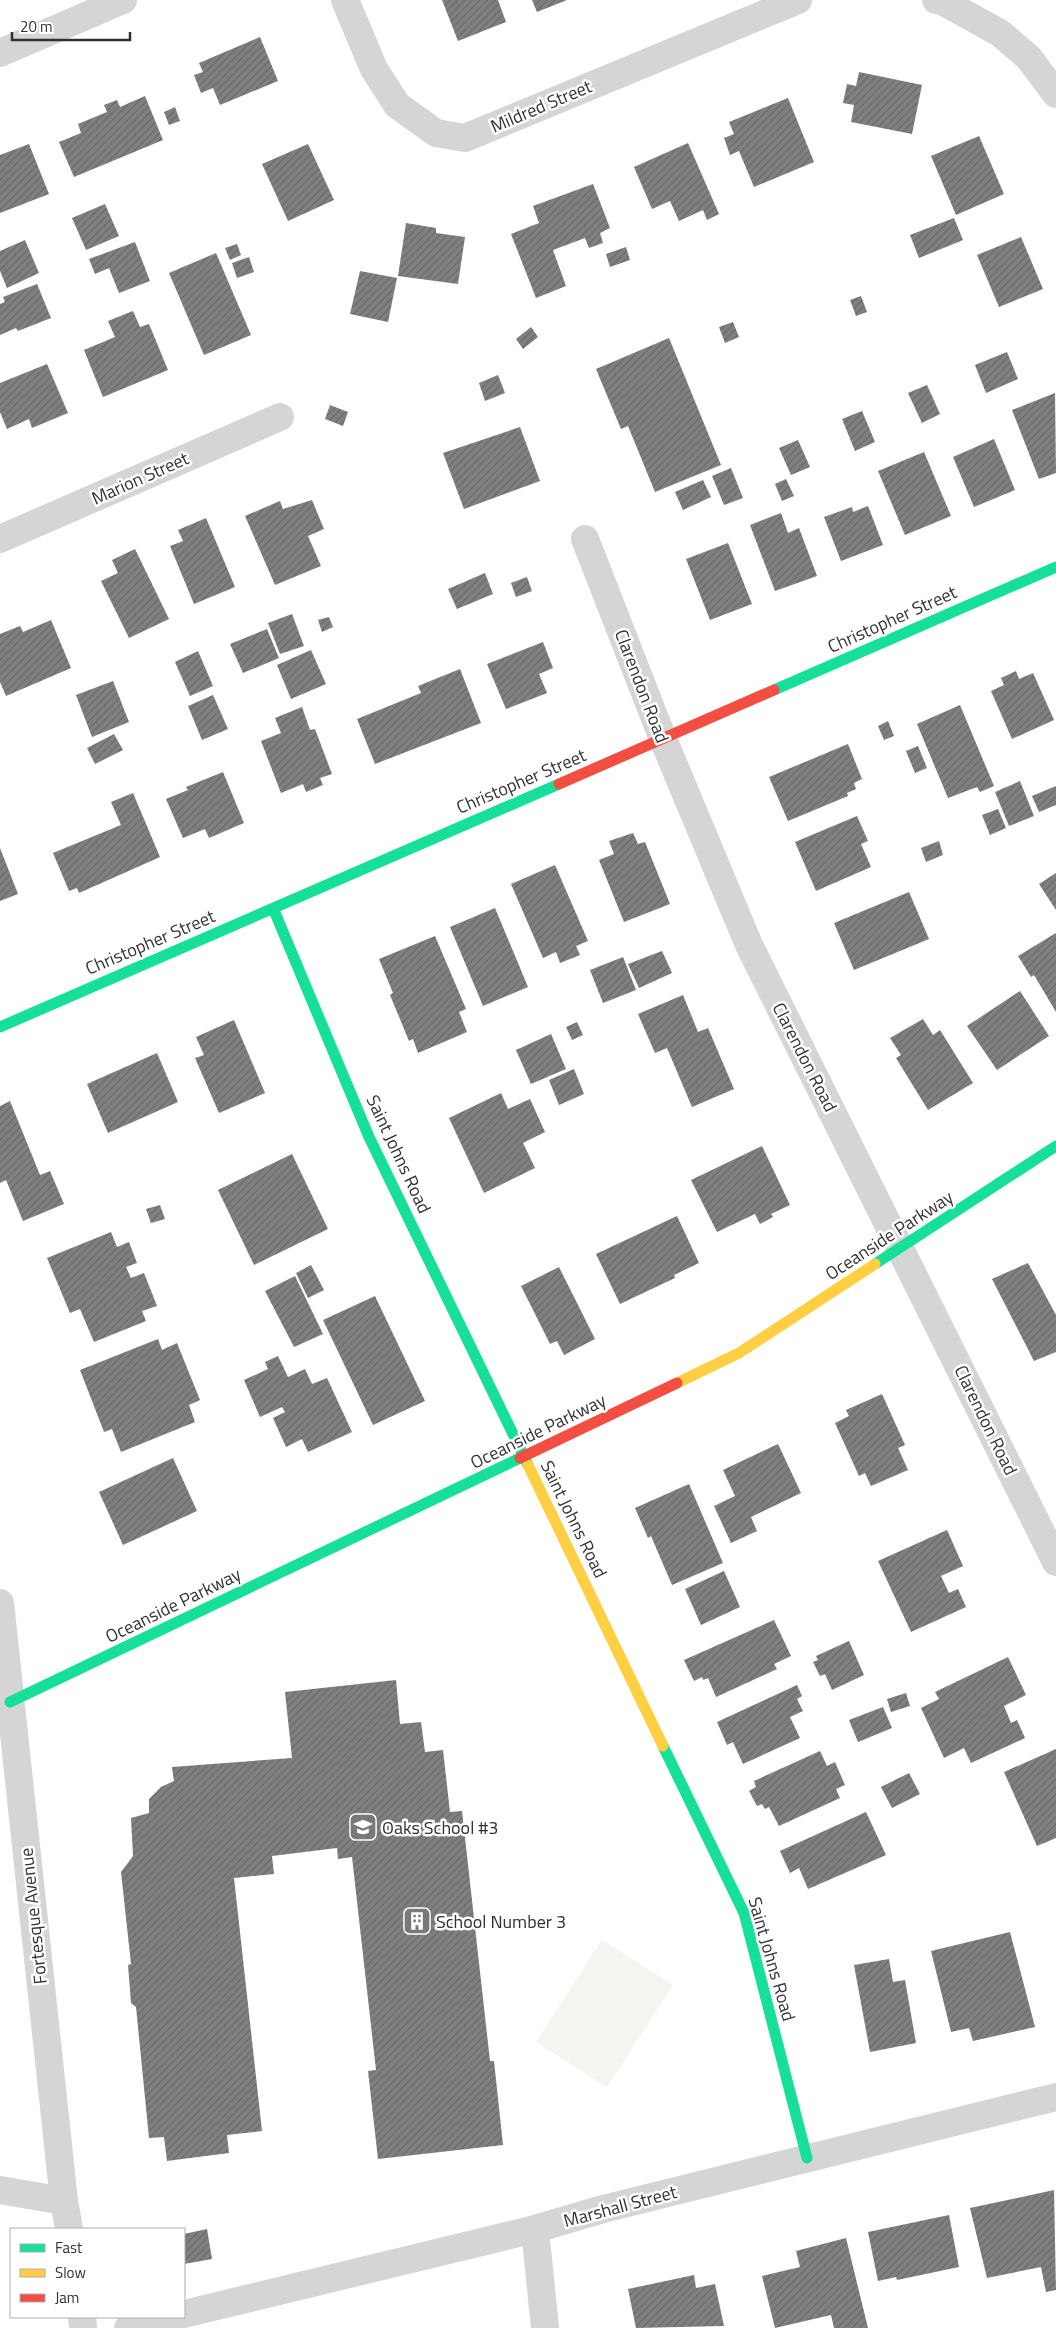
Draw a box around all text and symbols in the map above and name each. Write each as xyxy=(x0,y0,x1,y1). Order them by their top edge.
scale bar xyxy=(12,10,130,42)
text: 20 m xyxy=(20,15,53,38)
street label: Mildred Street xyxy=(486,72,597,139)
street label: Marion Street xyxy=(87,444,194,511)
street label: Christopher Street xyxy=(823,578,961,660)
street label: Clarendon Road xyxy=(608,625,676,747)
street label: Christopher Street xyxy=(452,741,591,821)
street label: Christopher Street xyxy=(81,902,220,982)
street label: Clarendon Road xyxy=(766,998,844,1116)
street label: Saint Johns Road xyxy=(360,1090,438,1218)
street label: Oceanside Parkway xyxy=(820,1183,959,1287)
street label: Clarendon Road xyxy=(948,1360,1024,1480)
street label: Oceanside Parkway xyxy=(466,1386,611,1476)
street label: Saint Johns Road xyxy=(534,1456,614,1582)
street label: Oceanside Parkway xyxy=(101,1560,246,1650)
school or university icon: Oaks School #3 xyxy=(348,1812,378,1842)
place label: Oaks School #3 xyxy=(382,1814,498,1841)
street label: Fortesque Avenue xyxy=(12,1846,54,1986)
street label: Saint Johns Road xyxy=(741,1894,803,2024)
building icon: School Number 3 xyxy=(402,1906,432,1936)
place label: School Number 3 xyxy=(436,1908,566,1935)
street label: Marshall Street xyxy=(560,2178,680,2234)
legend xyxy=(10,2228,185,2318)
text: Fast xyxy=(55,2236,83,2259)
text: Slow xyxy=(55,2261,86,2284)
text: Jam xyxy=(55,2286,79,2309)

